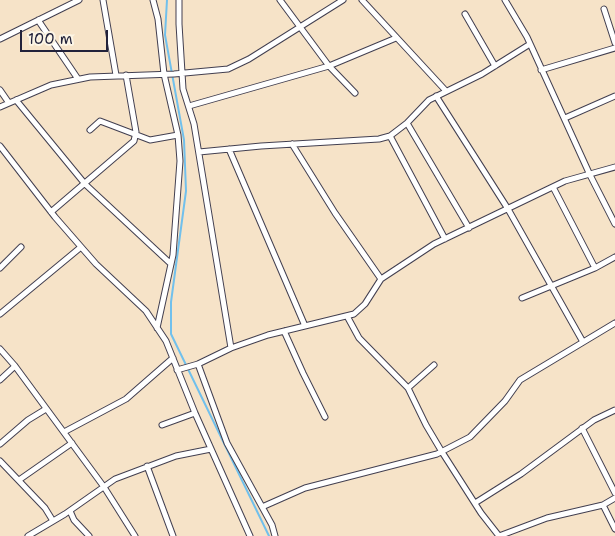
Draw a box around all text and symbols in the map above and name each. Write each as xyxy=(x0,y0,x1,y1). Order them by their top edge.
scale bar xyxy=(22,20,110,52)
text: 100 m xyxy=(28,29,73,49)

